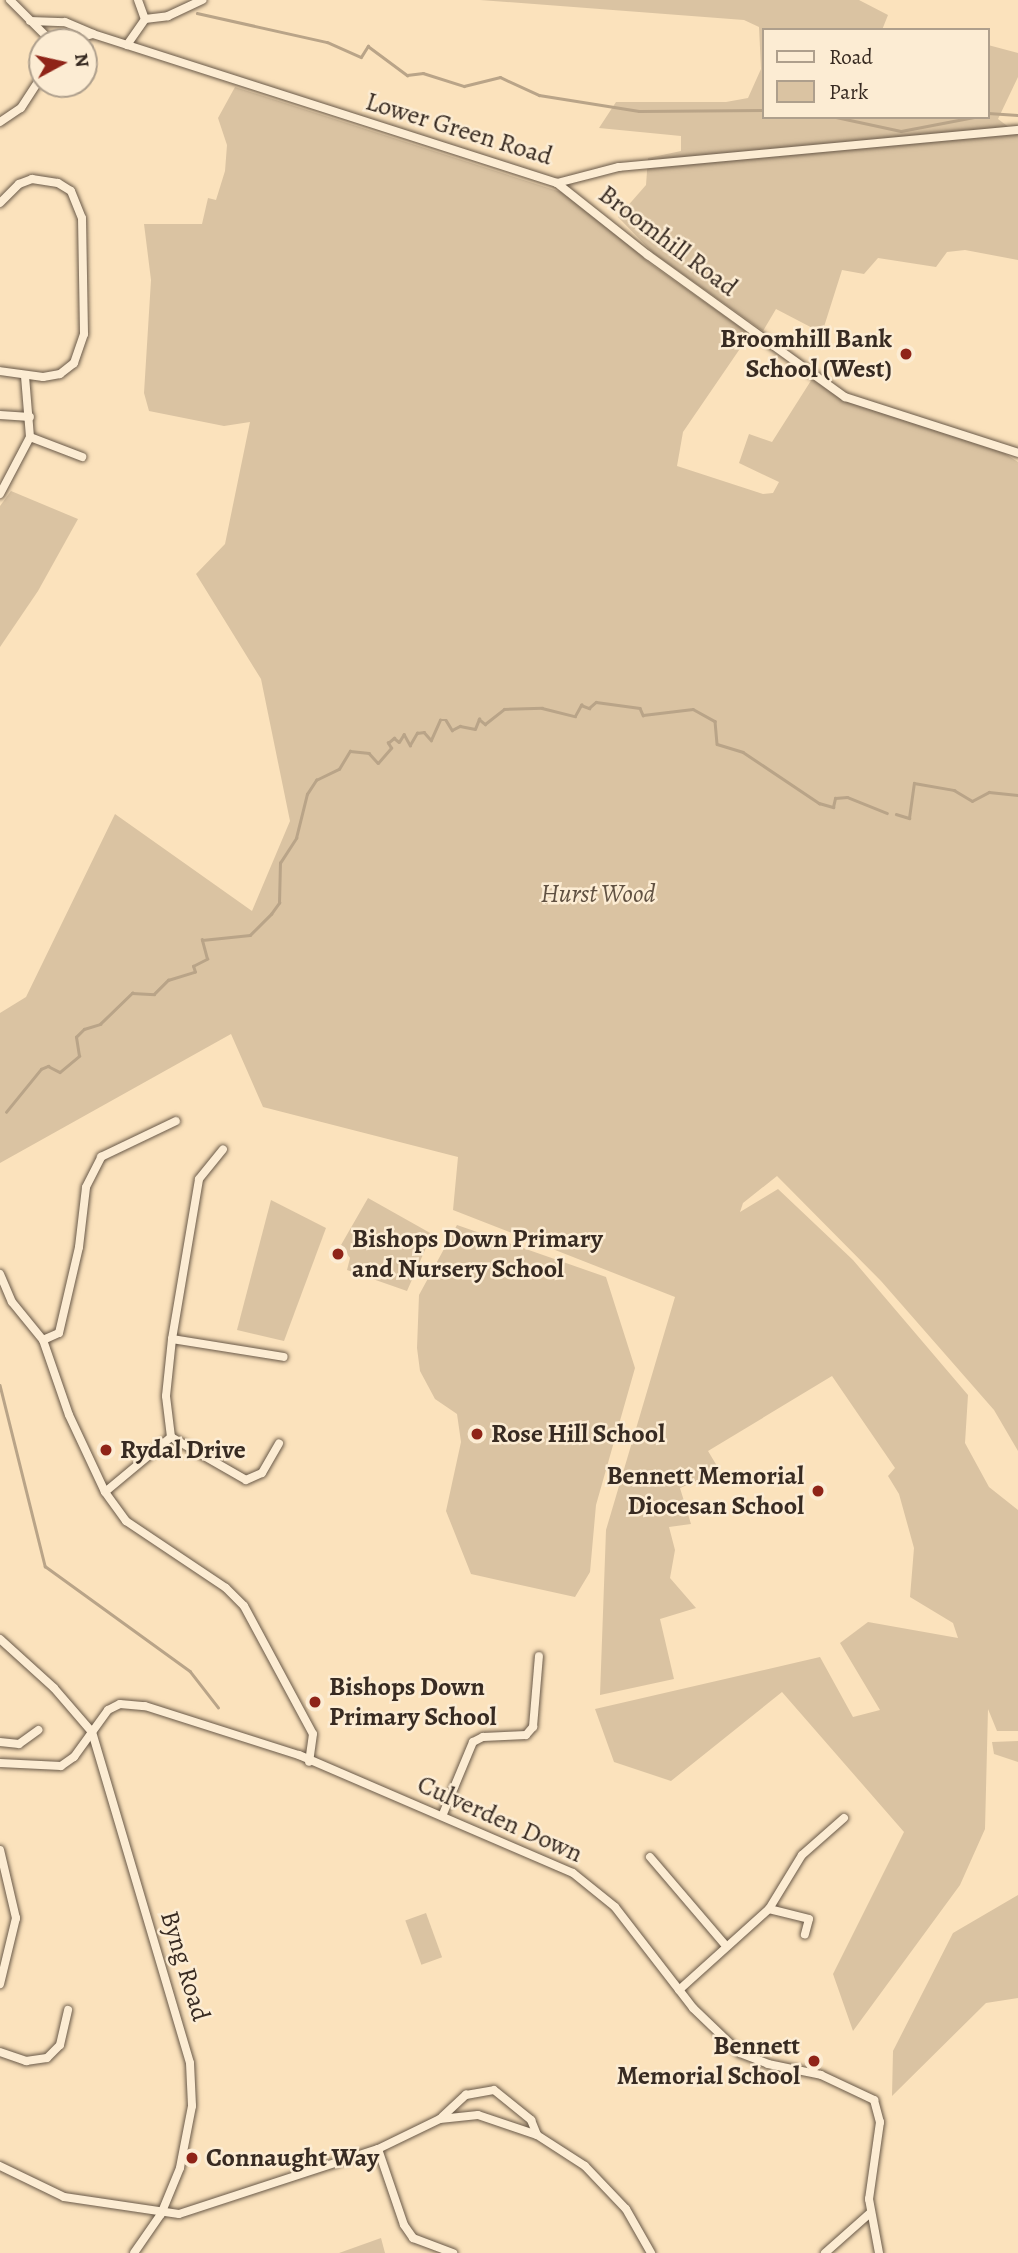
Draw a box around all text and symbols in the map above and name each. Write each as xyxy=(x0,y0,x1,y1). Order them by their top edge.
north arrow xyxy=(28,28,98,98)
legend xyxy=(762,28,990,119)
text: Road xyxy=(829,43,873,71)
text: N xyxy=(68,52,96,69)
text: Park xyxy=(829,78,868,106)
street label: Lower Green Road xyxy=(362,86,556,172)
street label: Broomhill Road xyxy=(592,179,744,303)
place label: Broomhill Bank School (West) xyxy=(720,323,892,384)
marker: Broomhill Bank School (West) xyxy=(898,346,914,362)
park label: Hurst Wood xyxy=(541,878,655,910)
place label: Bishops Down Primary and Nursery School xyxy=(352,1223,603,1284)
marker: Bishops Down Primary and Nursery School xyxy=(330,1246,346,1262)
place label: Rose Hill School xyxy=(491,1418,665,1450)
marker: Rose Hill School xyxy=(469,1426,485,1442)
place label: Rydal Drive xyxy=(120,1434,246,1466)
marker: Rydal Drive xyxy=(98,1442,114,1458)
place label: Bennett Memorial Diocesan School xyxy=(606,1460,804,1522)
marker: Bennett Memorial Diocesan School xyxy=(810,1483,826,1499)
place label: Bishops Down Primary School xyxy=(329,1671,497,1732)
marker: Bishops Down Primary School xyxy=(307,1694,323,1710)
street label: Culverden Down xyxy=(413,1769,587,1869)
street label: Byng Road xyxy=(154,1907,216,2025)
place label: Bennett Memorial School xyxy=(617,2030,800,2092)
marker: Bennett Memorial School xyxy=(806,2053,822,2069)
place label: Connaught Way xyxy=(206,2142,379,2174)
marker: Connaught Way xyxy=(184,2150,200,2166)

